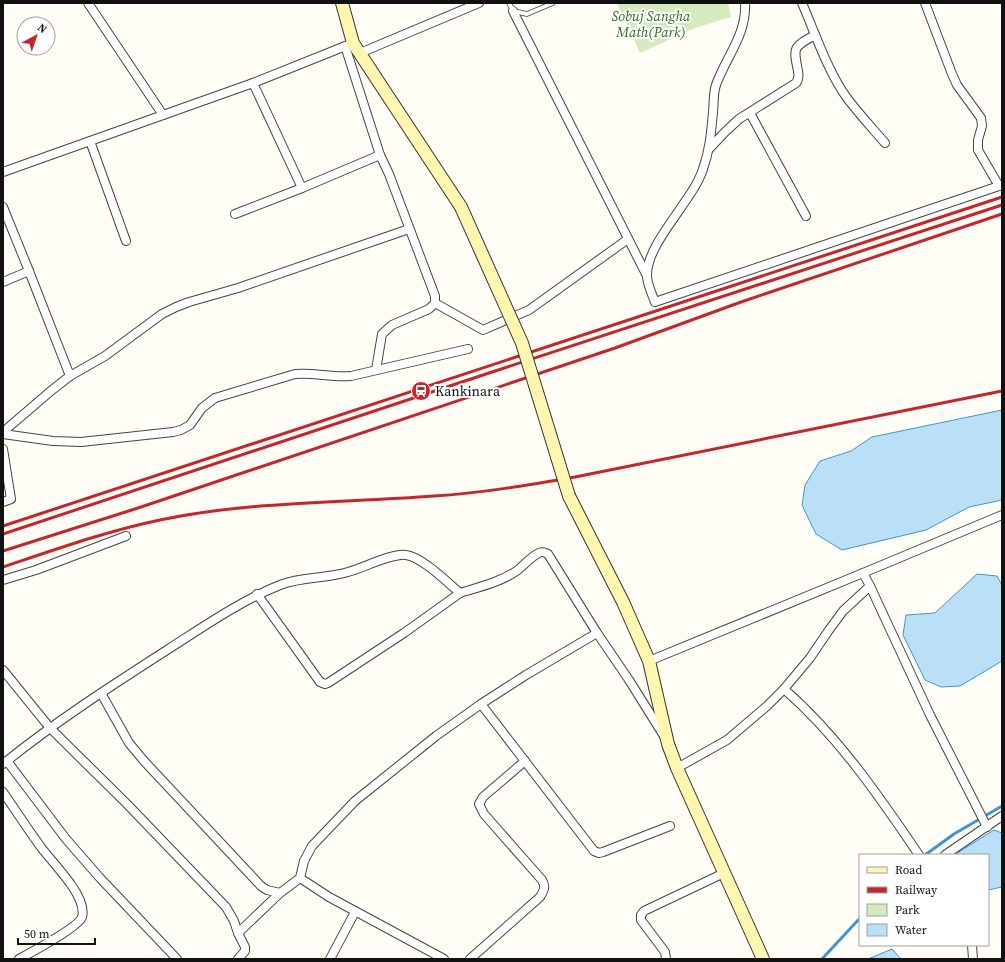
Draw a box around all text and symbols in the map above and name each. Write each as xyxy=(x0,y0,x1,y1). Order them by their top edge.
park label: Sobuj Sangha Math(Park) xyxy=(612,6,691,42)
north arrow xyxy=(16,16,56,56)
text: N xyxy=(34,20,50,37)
station icon: Kankinara xyxy=(410,380,432,402)
place label: Kankinara xyxy=(435,381,501,401)
legend xyxy=(859,854,989,946)
text: Road xyxy=(895,862,922,878)
text: Railway xyxy=(895,882,938,898)
text: Park xyxy=(895,902,920,918)
scale bar xyxy=(18,920,95,946)
text: Water xyxy=(895,922,927,938)
text: 50 m xyxy=(24,926,50,942)

